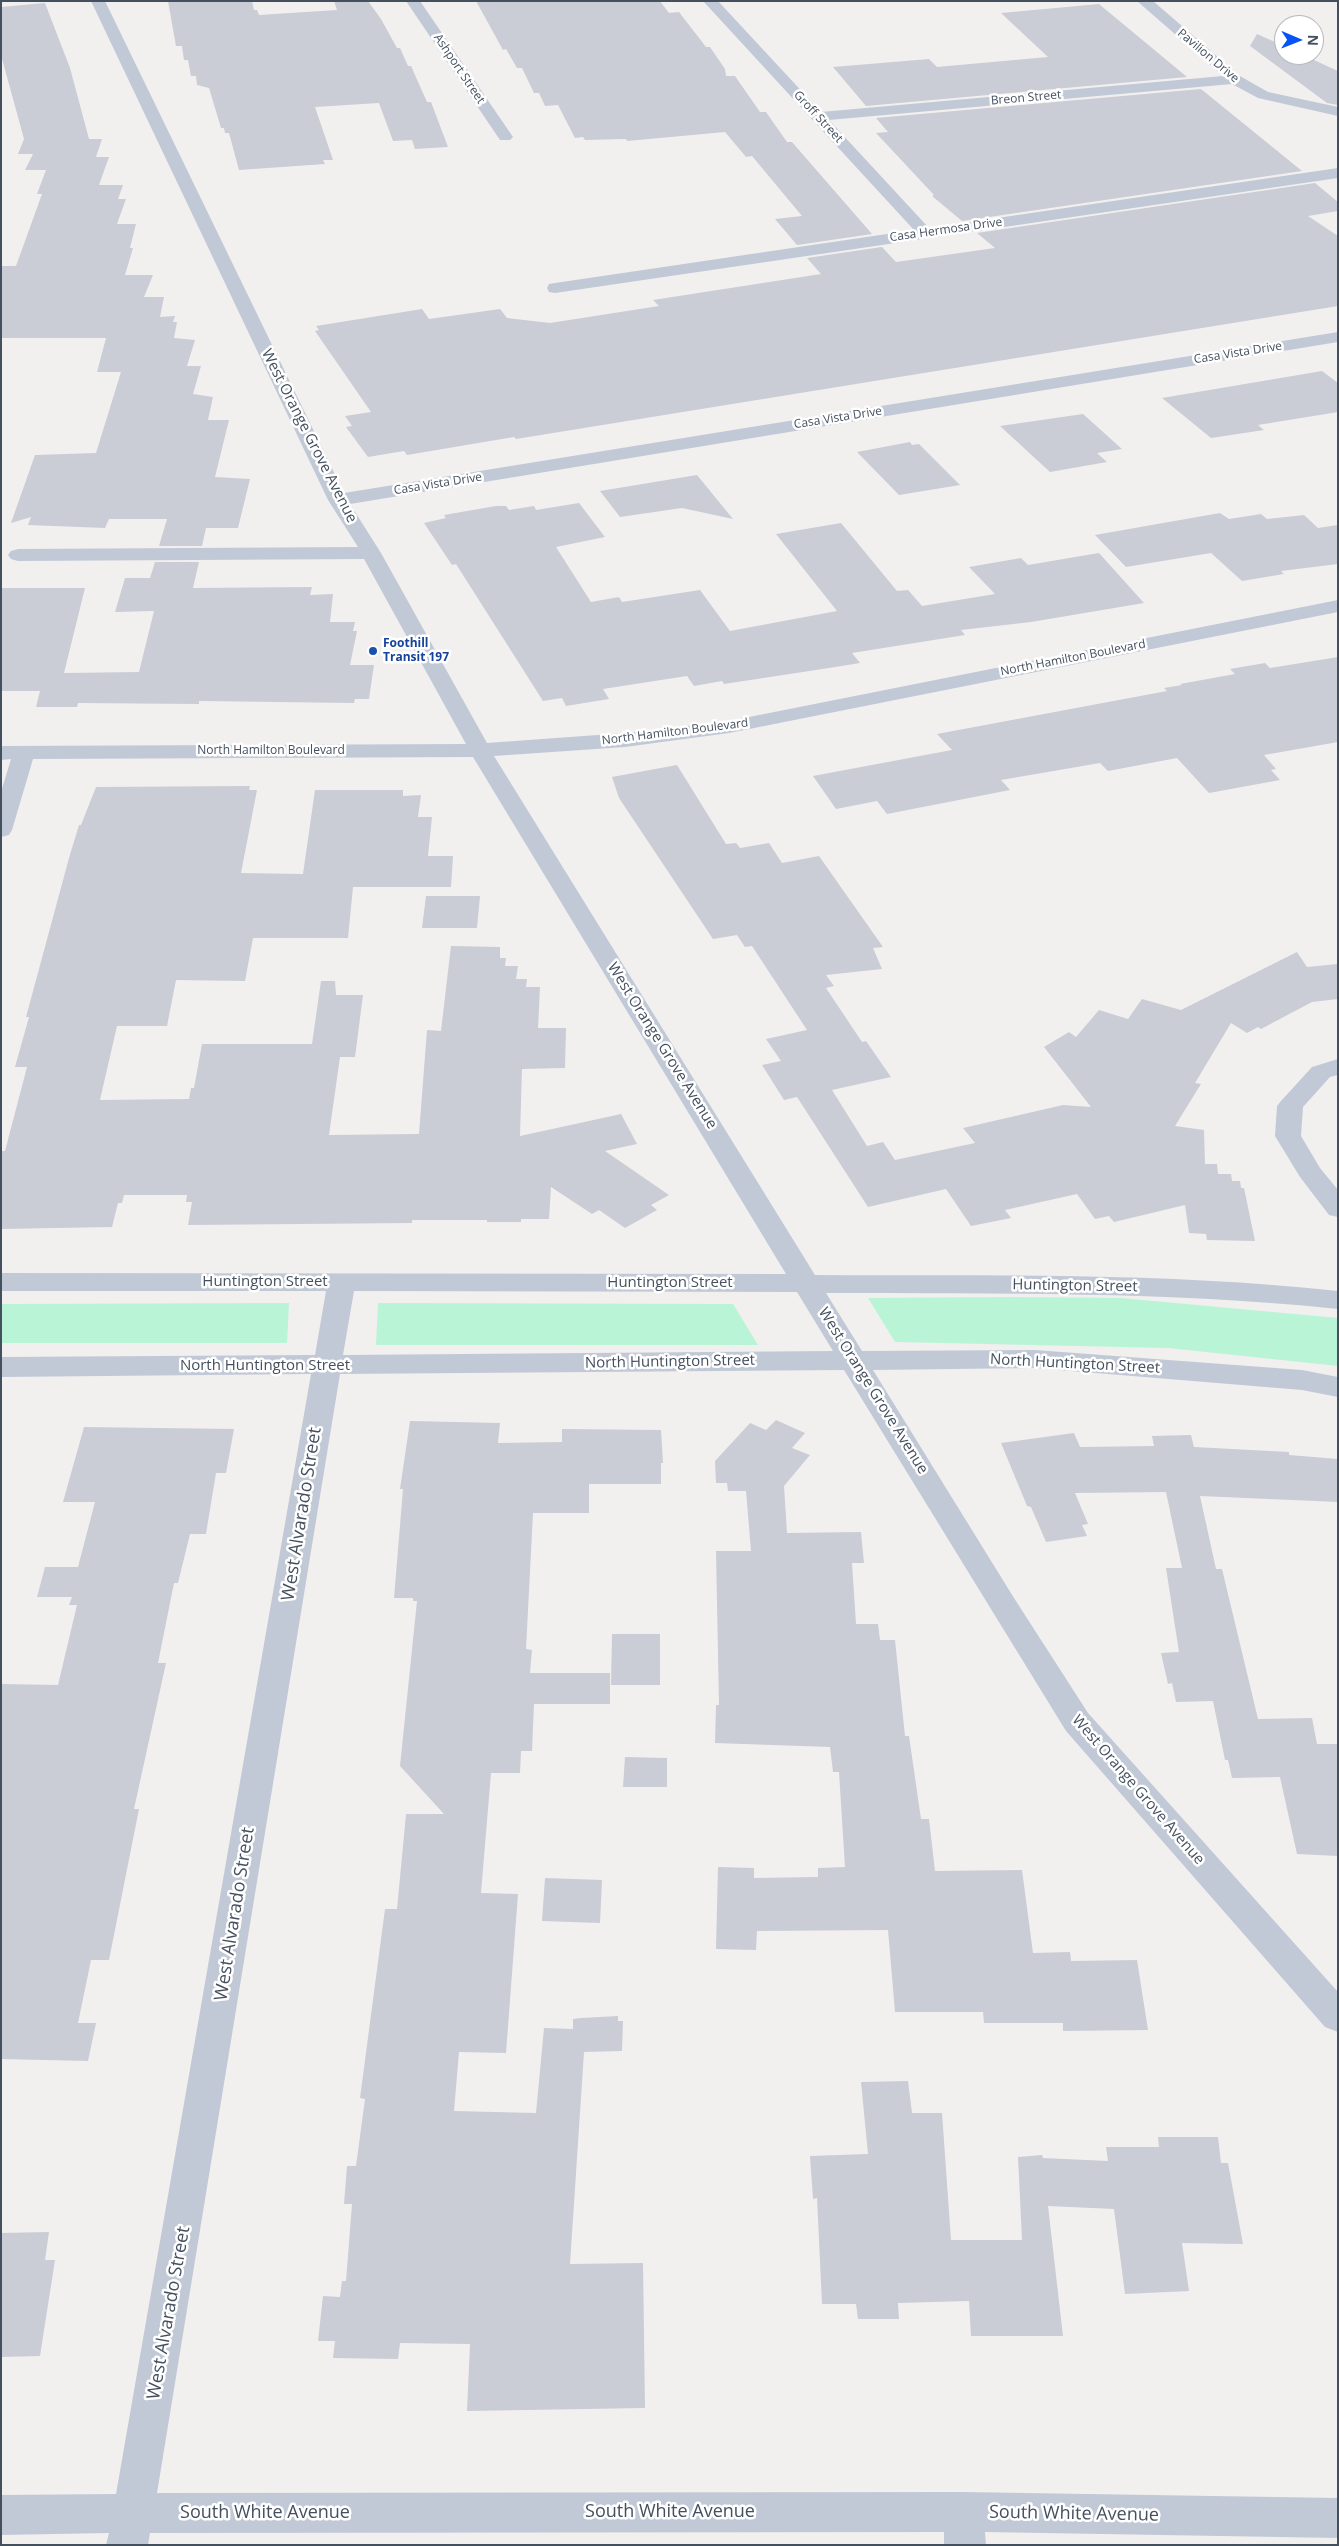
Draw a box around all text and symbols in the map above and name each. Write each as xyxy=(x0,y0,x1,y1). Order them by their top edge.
north arrow xyxy=(1274,15,1324,65)
street label: Pavilion Drive xyxy=(1174,26,1242,86)
street label: Ashport Street xyxy=(430,31,488,107)
text: N xyxy=(1304,34,1323,46)
street label: Groff Street xyxy=(790,88,846,146)
street label: Breon Street xyxy=(990,88,1062,108)
street label: Casa Hermosa Drive xyxy=(889,215,1003,245)
street label: Casa Vista Drive xyxy=(1193,339,1283,367)
street label: West Orange Grove Avenue xyxy=(257,346,361,526)
street label: Casa Vista Drive xyxy=(793,404,883,432)
street label: Casa Vista Drive xyxy=(393,470,483,498)
place label: Foothill Transit 197 xyxy=(383,637,449,665)
street label: North Hamilton Boulevard xyxy=(999,637,1147,679)
marker: Foothill Transit 197 xyxy=(367,645,379,657)
street label: North Hamilton Boulevard xyxy=(601,716,749,748)
street label: North Hamilton Boulevard xyxy=(197,744,345,758)
street label: West Orange Grove Avenue xyxy=(603,960,721,1132)
street label: Huntington Street xyxy=(202,1273,328,1291)
street label: Huntington Street xyxy=(607,1274,733,1292)
street label: Huntington Street xyxy=(1012,1276,1138,1296)
street label: West Orange Grove Avenue xyxy=(814,1305,932,1477)
street label: North Huntington Street xyxy=(990,1351,1160,1377)
street label: North Huntington Street xyxy=(585,1352,755,1372)
street label: North Huntington Street xyxy=(180,1357,350,1375)
street label: West Alvarado Street xyxy=(278,1426,326,1602)
street label: West Orange Grove Avenue xyxy=(1068,1711,1208,1869)
street label: West Alvarado Street xyxy=(211,1826,259,2002)
street label: West Alvarado Street xyxy=(143,2225,195,2401)
street label: South White Avenue xyxy=(585,2501,755,2523)
street label: South White Avenue xyxy=(180,2502,350,2524)
street label: South White Avenue xyxy=(989,2502,1159,2526)

